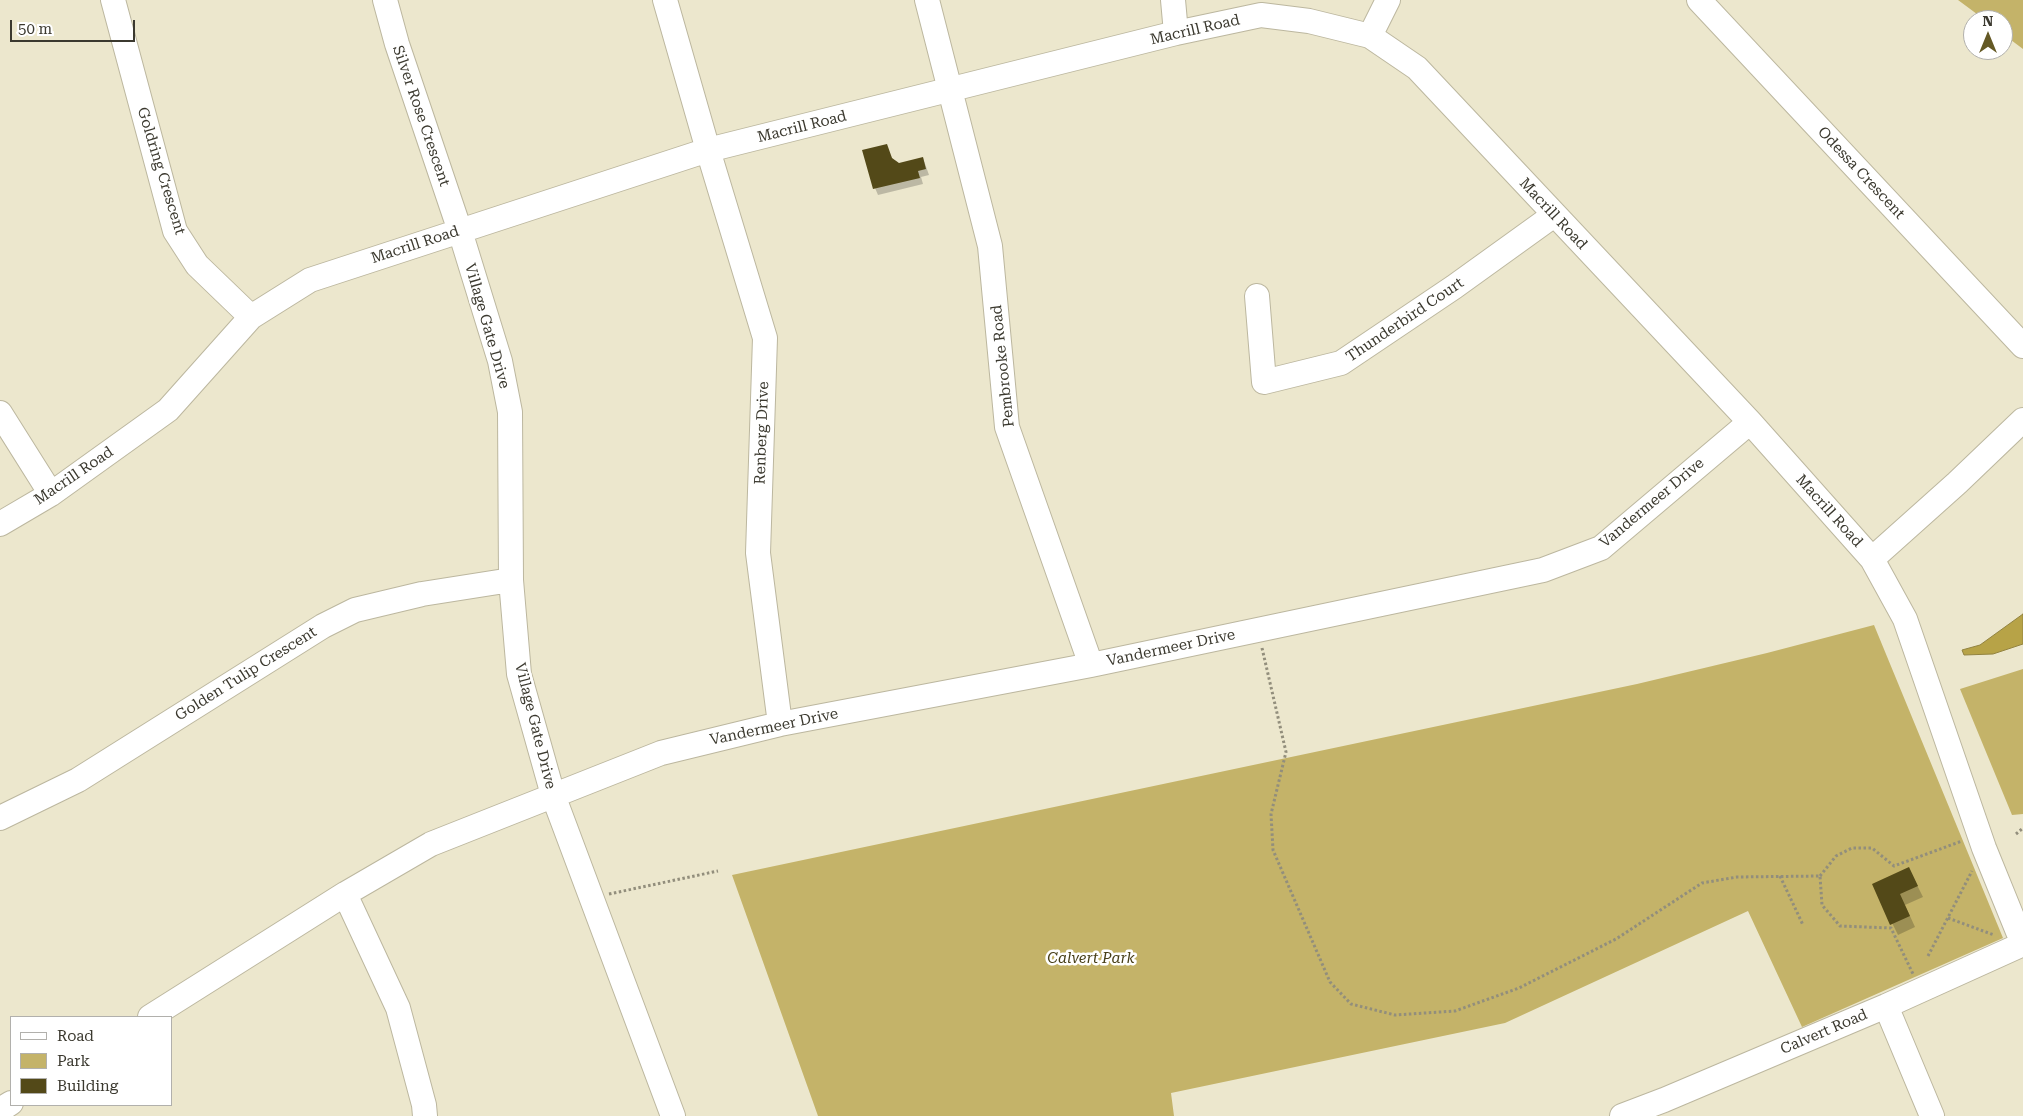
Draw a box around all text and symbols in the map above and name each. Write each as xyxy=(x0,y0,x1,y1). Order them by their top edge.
scale bar xyxy=(12,10,138,42)
north arrow xyxy=(1963,10,2013,60)
street label: Macrill Road xyxy=(1148,11,1242,49)
text: N xyxy=(1983,13,1993,29)
text: 50 m xyxy=(18,20,52,38)
street label: Silver Rose Crescent xyxy=(388,43,454,189)
street label: Goldring Crescent xyxy=(133,105,189,237)
street label: Macrill Road xyxy=(755,107,849,147)
street label: Odessa Crescent xyxy=(1814,123,1908,223)
street label: Macrill Road xyxy=(1515,174,1591,254)
street label: Macrill Road xyxy=(369,222,461,268)
street label: Village Gate Drive xyxy=(461,261,513,391)
street label: Thunderbird Court xyxy=(1343,274,1467,366)
street label: Pembrooke Road xyxy=(988,304,1018,428)
street label: Renberg Drive xyxy=(751,381,773,485)
street label: Macrill Road xyxy=(31,443,117,509)
street label: Vandermeer Drive xyxy=(1596,454,1708,552)
street label: Macrill Road xyxy=(1792,471,1866,551)
street label: Golden Tulip Crescent xyxy=(172,623,320,725)
street label: Vandermeer Drive xyxy=(1105,626,1237,670)
street label: Village Gate Drive xyxy=(511,661,559,791)
street label: Vandermeer Drive xyxy=(708,705,840,749)
park label: Calvert Park xyxy=(1047,950,1135,968)
street label: Calvert Road xyxy=(1778,1006,1870,1058)
legend xyxy=(10,1016,172,1106)
text: Road xyxy=(57,1027,94,1045)
text: Park xyxy=(57,1052,90,1070)
text: Building xyxy=(57,1077,118,1095)

